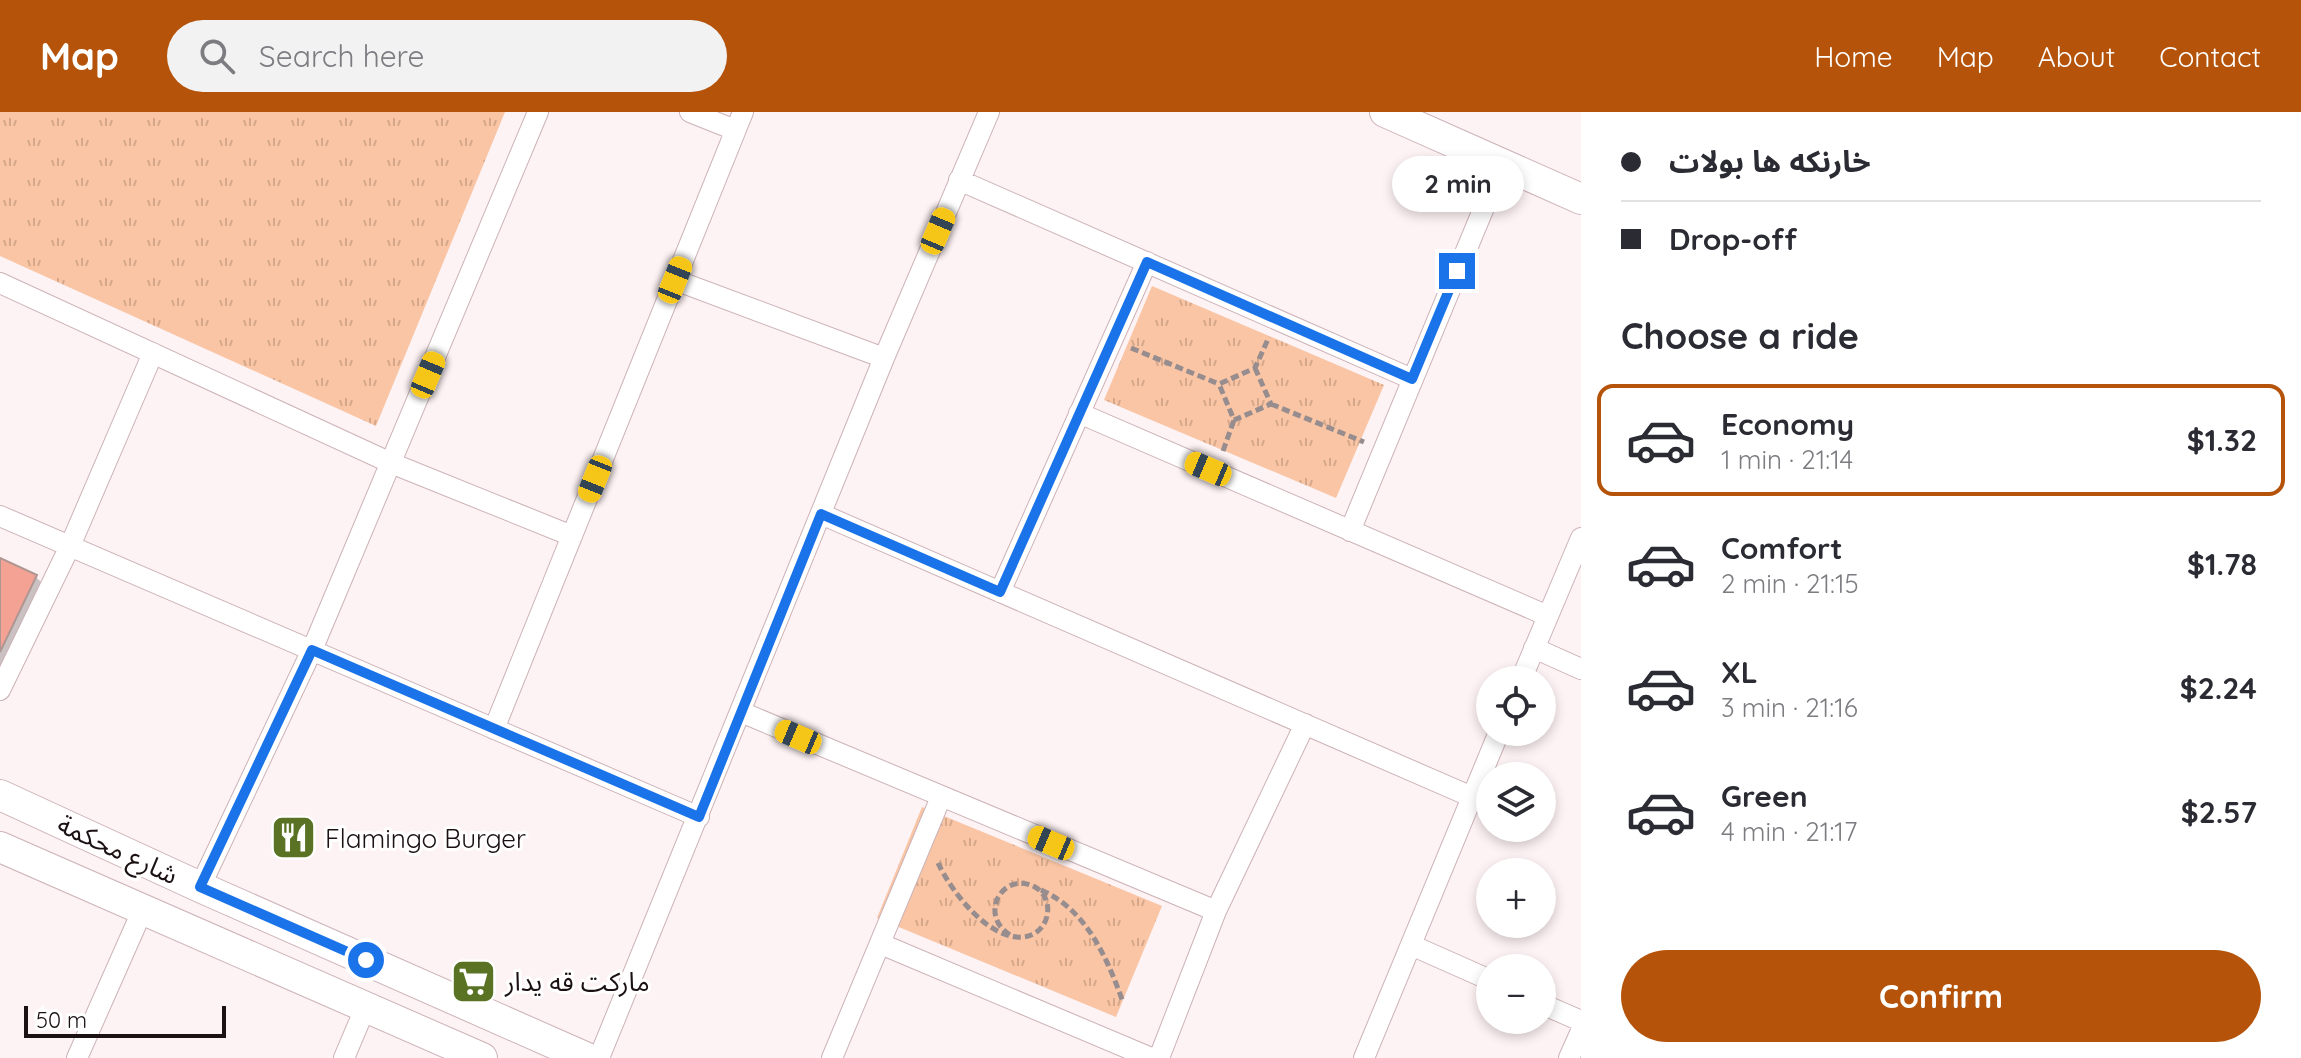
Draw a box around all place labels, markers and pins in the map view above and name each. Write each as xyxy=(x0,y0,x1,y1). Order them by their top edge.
restaurant icon: Flamingo Burger xyxy=(270,814,318,862)
place label: Flamingo Burger xyxy=(325,822,526,855)
supermarket icon: ماركت قه يدار xyxy=(450,957,498,1005)
place label: ماركت قه يدار xyxy=(504,965,650,998)

